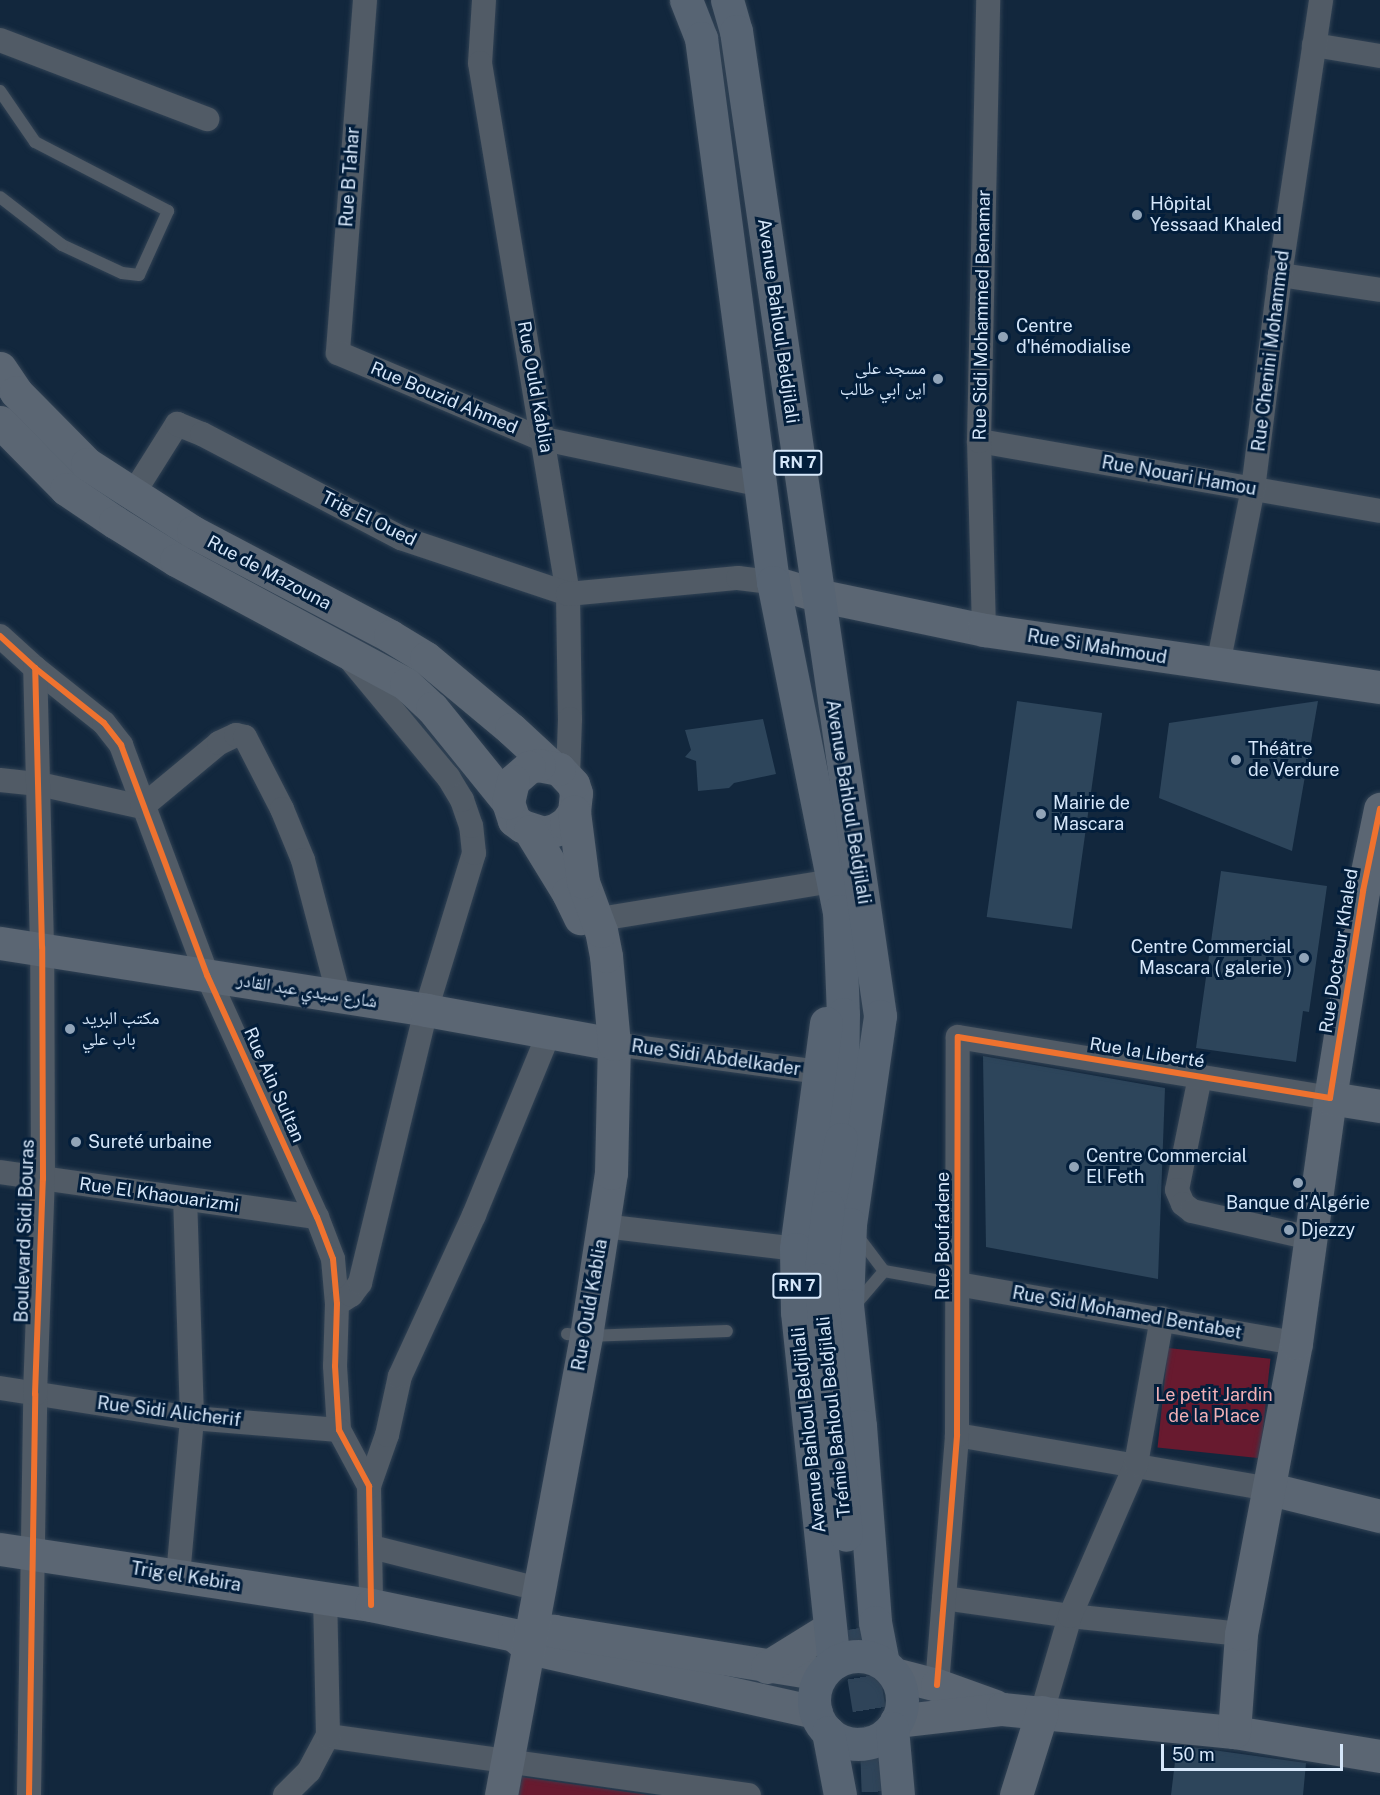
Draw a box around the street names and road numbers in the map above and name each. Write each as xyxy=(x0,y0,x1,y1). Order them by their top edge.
street label: Rue B Tahar xyxy=(336,126,364,228)
street label: Rue Sidi Mohammed Benamar xyxy=(969,189,995,441)
street label: Avenue Bahloul Beldjilali xyxy=(753,217,803,425)
street label: Rue Chenini Mohammed xyxy=(1248,249,1294,453)
street label: Rue Ould Kablia xyxy=(513,319,557,455)
street label: Rue Bouzid Ahmed xyxy=(367,357,521,439)
road number: RN 7 xyxy=(772,450,824,476)
street label: Rue Nouari Hamou xyxy=(1100,452,1258,500)
street label: Trig El Oued xyxy=(318,487,420,551)
street label: Rue de Mazouna xyxy=(203,531,335,615)
street label: Rue Si Mahmoud xyxy=(1026,625,1168,669)
street label: Avenue Bahloul Beldjilali xyxy=(821,698,875,906)
street label: Rue Docteur Khaled xyxy=(1315,867,1363,1035)
street label: شارع سيدي عبد القادر xyxy=(235,969,379,1013)
street label: Rue Ain Sultan xyxy=(239,1024,309,1146)
street label: Rue la Liberté xyxy=(1088,1033,1206,1073)
street label: Rue Sidi Abdelkader xyxy=(630,1035,802,1081)
street label: Boulevard Sidi Bouras xyxy=(11,1139,39,1323)
street label: Rue Boufadene xyxy=(932,1172,954,1300)
street label: Rue El Khaouarizmi xyxy=(78,1173,240,1217)
street label: Rue Ould Kablia xyxy=(568,1237,612,1373)
road number: RN 7 xyxy=(772,1273,822,1299)
street label: Rue Sid Mohamed Bentabet xyxy=(1011,1282,1243,1344)
street label: Trémie Bahloul Beldjilali xyxy=(813,1315,855,1519)
street label: Avenue Bahloul Beldjilali xyxy=(787,1326,831,1534)
street label: Rue Sidi Alicherif xyxy=(96,1392,242,1432)
street label: Trig el Kebira xyxy=(129,1558,243,1596)

